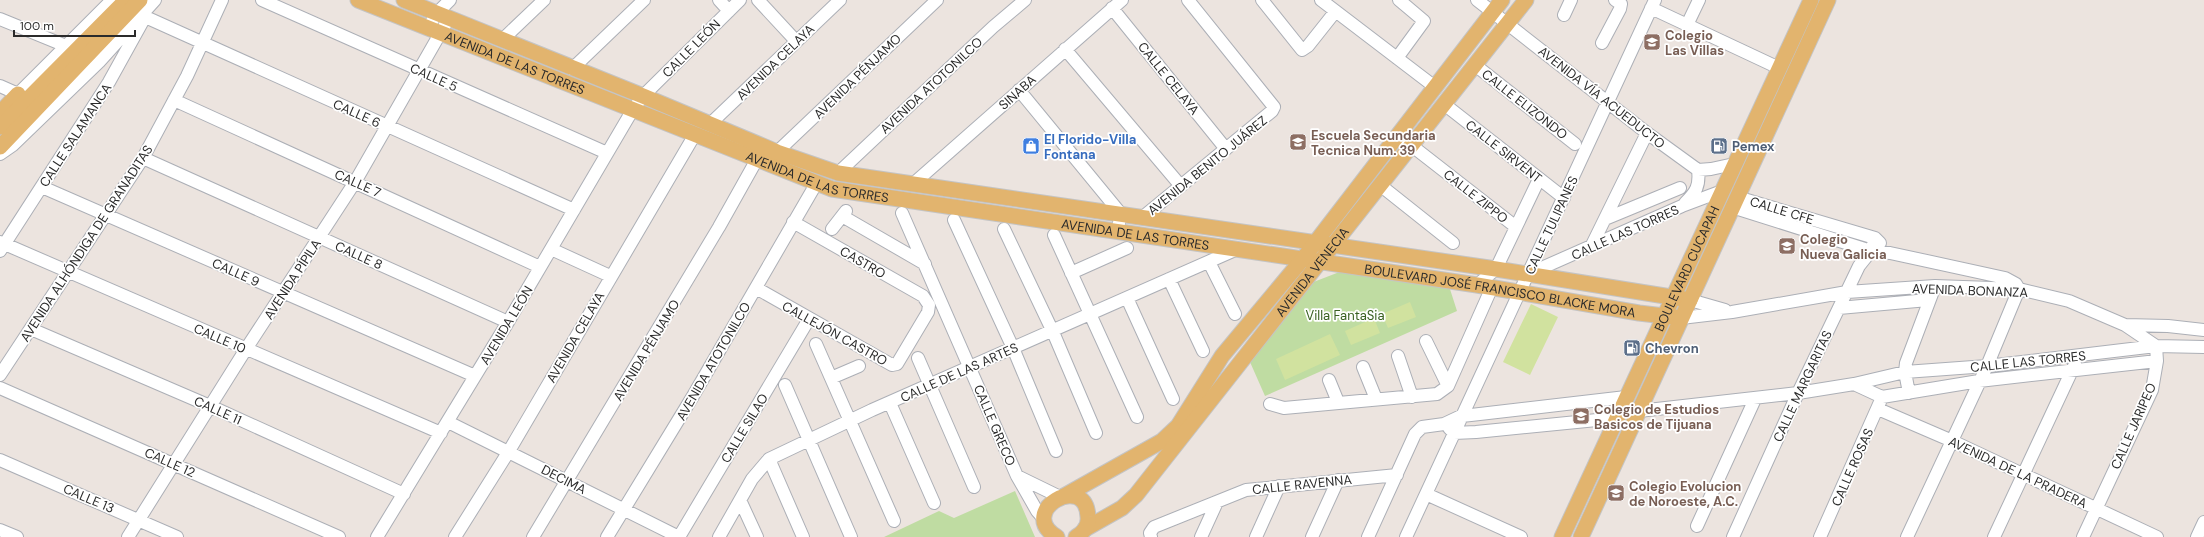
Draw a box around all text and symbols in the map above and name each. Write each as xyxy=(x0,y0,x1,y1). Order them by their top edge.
scale bar xyxy=(14,12,135,38)
street label: CALLE LEÓN xyxy=(659,16,724,81)
text: 100 m xyxy=(20,18,54,34)
street label: AVENIDA CELAYA xyxy=(733,20,818,104)
street label: AVENIDA DE LAS TORRES xyxy=(442,27,587,99)
place label: Colegio Las Villas xyxy=(1665,27,1724,59)
street label: AVENIDA PÉNJAMO xyxy=(809,29,905,123)
school or university icon: Colegio Las Villas xyxy=(1642,32,1662,52)
street label: AVENIDA ATOTONILCO xyxy=(876,33,986,137)
street label: CALLE CELAYA xyxy=(1134,39,1203,118)
street label: AVENIDA VÍA ACUEDUCTO xyxy=(1535,42,1669,152)
street label: CALLE 5 xyxy=(407,59,460,95)
street label: CALLE ELIZONDO xyxy=(1478,66,1571,143)
street label: SINABA xyxy=(995,71,1040,114)
street label: CALLE SALAMANCA xyxy=(36,80,115,190)
street label: CALLE 6 xyxy=(330,95,383,131)
street label: AVENIDA BENITO JUÁREZ xyxy=(1144,111,1270,219)
street label: CALLE SIRVENT xyxy=(1462,116,1545,187)
place label: Escuela Secundaria Tecnica Num. 39 xyxy=(1311,127,1436,159)
place label: El Florido-Villa Fontana xyxy=(1044,131,1136,163)
school or university icon: Escuela Secundaria Tecnica Num. 39 xyxy=(1288,132,1308,152)
shop icon: El Florido-Villa Fontana xyxy=(1021,136,1041,156)
fuel station icon: Pemex xyxy=(1709,136,1729,156)
place label: Pemex xyxy=(1732,138,1775,155)
street label: AVENIDA ALHÓNDIGA DE GRANADITAS xyxy=(16,142,156,345)
street label: AVENIDA DE LAS TORRES xyxy=(743,147,890,206)
street label: CALLE 7 xyxy=(332,166,384,201)
street label: CALLE ZIPPO xyxy=(1440,166,1511,227)
street label: CALLE TULIPANES xyxy=(1521,173,1582,277)
street label: CALLE CFE xyxy=(1748,193,1816,228)
street label: CALLE LAS TORRES xyxy=(1569,201,1682,264)
street label: BOULEVARD CUCAPAH xyxy=(1651,203,1723,334)
street label: AVENIDA DE LAS TORRES xyxy=(1060,215,1210,254)
street label: AVENIDA VENECIA xyxy=(1272,223,1353,320)
place label: Colegio Nueva Galicia xyxy=(1800,231,1887,263)
street label: AVENIDA PÍPILA xyxy=(259,235,325,323)
school or university icon: Colegio Nueva Galicia xyxy=(1777,236,1797,256)
street label: CALLE 8 xyxy=(332,237,385,273)
street label: CASTRO xyxy=(837,243,889,282)
street label: CALLE 9 xyxy=(209,254,262,290)
street label: BOULEVARD JOSÉ FRANCISCO BLACKE MORA xyxy=(1363,260,1637,321)
street label: AVENIDA BONANZA xyxy=(1912,280,2029,301)
street label: AVENIDA LEÓN xyxy=(476,283,537,368)
street label: AVENIDA CELAYA xyxy=(543,288,609,386)
street label: AVENIDA PÉNJAMO xyxy=(609,296,683,404)
street label: CALLEJÓN CASTRO xyxy=(779,297,890,369)
street label: AVENIDA ATOTONILCO xyxy=(673,299,754,424)
park label: Villa FantaSia xyxy=(1305,307,1385,324)
street label: CALLE 10 xyxy=(191,320,249,357)
street label: CALLE MARGARITAS xyxy=(1769,328,1836,445)
fuel station icon: Chevron xyxy=(1622,338,1642,358)
street label: CALLE DE LAS ARTES xyxy=(898,339,1021,406)
place label: Chevron xyxy=(1645,340,1699,357)
street label: CALLE LAS TORRES xyxy=(1970,347,2087,376)
street label: CALLE JARIPEO xyxy=(2107,380,2160,472)
street label: CALLE GRECO xyxy=(970,382,1019,468)
street label: CALLE SILAO xyxy=(717,391,772,466)
street label: CALLE 11 xyxy=(191,392,244,428)
place label: Colegio de Estudios Basicos de Tijuana xyxy=(1594,401,1719,433)
school or university icon: Colegio de Estudios Basicos de Tijuana xyxy=(1571,406,1591,426)
street label: CALLE ROSAS xyxy=(1828,425,1877,509)
street label: AVENIDA DE LA PRADERA xyxy=(1946,433,2090,512)
street label: CALLE 12 xyxy=(142,444,198,481)
street label: DECIMA xyxy=(538,461,589,498)
street label: CALLE RAVENNA xyxy=(1251,471,1353,498)
place label: Colegio Evolucion de Noroeste, A.C. xyxy=(1629,478,1741,510)
street label: CALLE 13 xyxy=(61,480,117,517)
school or university icon: Colegio Evolucion de Noroeste, A.C. xyxy=(1606,483,1626,503)

